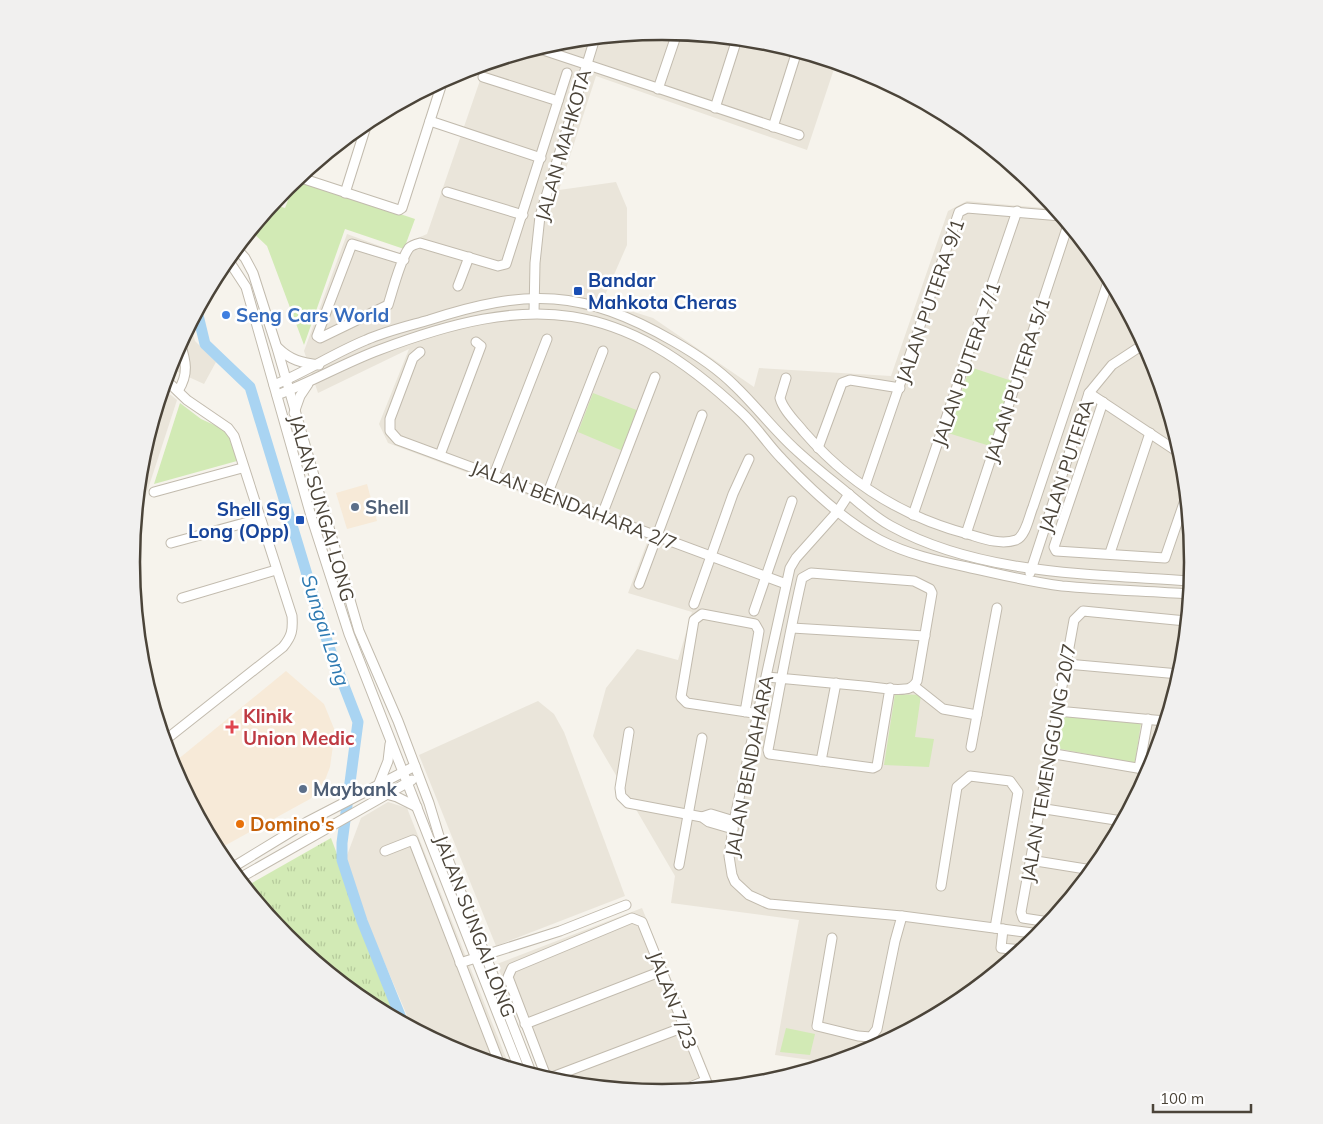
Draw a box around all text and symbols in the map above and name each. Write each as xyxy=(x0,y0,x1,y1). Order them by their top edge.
street label: JALAN MAHKOTA xyxy=(530,66,596,224)
street label: JALAN PUTERA 9/1 xyxy=(891,216,969,386)
place label: Bandar Mahkota Cheras xyxy=(588,268,737,314)
street label: JALAN PUTERA 7/1 xyxy=(927,279,1005,449)
marker: Bandar Mahkota Cheras xyxy=(572,285,584,297)
street label: JALAN PUTERA 5/1 xyxy=(979,294,1055,466)
place label: Seng Cars World xyxy=(236,303,389,327)
marker: Seng Cars World xyxy=(220,309,232,321)
street label: JALAN PUTERA xyxy=(1033,396,1099,536)
street label: JALAN SUNGAI LONG xyxy=(284,412,360,604)
street label: JALAN BENDAHARA 2/7 xyxy=(468,455,680,555)
place label: Shell xyxy=(365,495,409,519)
place label: Shell Sg Long (Opp) xyxy=(188,497,290,543)
marker: Shell xyxy=(349,501,361,513)
marker: Shell Sg Long (Opp) xyxy=(294,514,306,526)
water label: Sungai Long xyxy=(296,571,356,689)
street label: JALAN TEMENGGUNG 20/7 xyxy=(1015,642,1081,884)
street label: JALAN BENDAHARA xyxy=(720,673,778,859)
place label: Klinik Union Medic xyxy=(243,704,355,750)
marker: Klinik Union Medic xyxy=(225,720,239,734)
place label: Maybank xyxy=(313,777,398,801)
marker: Maybank xyxy=(297,783,309,795)
place label: Domino's xyxy=(250,812,335,836)
marker: Domino's xyxy=(234,818,246,830)
street label: JALAN SUNGAI LONG xyxy=(429,831,521,1021)
street label: JALAN 7/23 xyxy=(643,948,703,1052)
scale bar xyxy=(1153,1082,1250,1114)
text: 100 m xyxy=(1160,1089,1204,1108)

